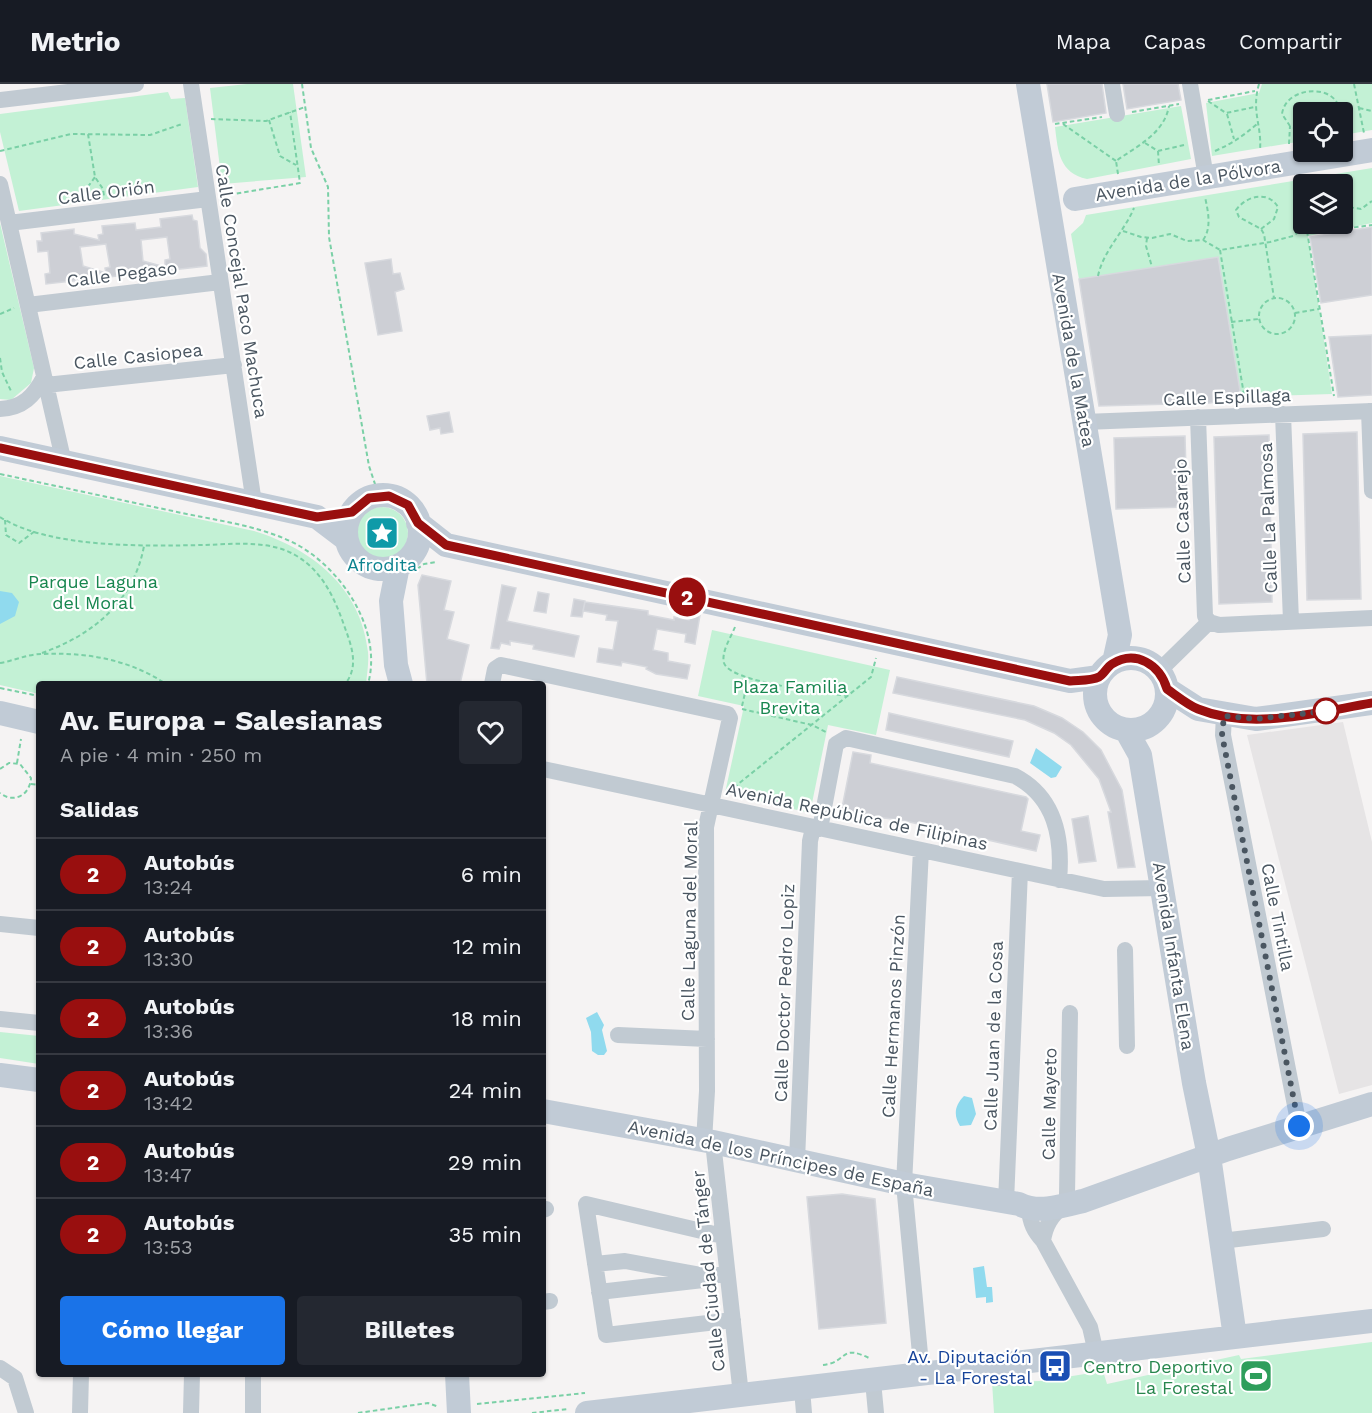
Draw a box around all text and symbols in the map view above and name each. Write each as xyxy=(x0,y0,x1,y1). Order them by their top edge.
text: Metrio xyxy=(30,25,121,58)
text: Mapa xyxy=(1056,29,1111,54)
text: Capas xyxy=(1144,29,1206,54)
text: Compartir xyxy=(1239,29,1342,54)
map controls xyxy=(1293,102,1353,234)
button: locate xyxy=(1293,102,1353,162)
street label: Avenida de la Pólvora xyxy=(1094,155,1282,205)
street label: Calle Concejal Paco Machuca xyxy=(212,162,272,420)
button: layers xyxy=(1293,174,1353,234)
street label: Calle Orión xyxy=(56,176,156,208)
street label: Calle Pegaso xyxy=(65,257,179,291)
street label: Avenida de la Matea xyxy=(1048,271,1100,449)
street label: Calle Casiopea xyxy=(72,339,204,373)
street label: Calle Espillaga xyxy=(1163,384,1291,410)
street label: Calle La Palmosa xyxy=(1255,442,1281,594)
street label: Calle Casarejo xyxy=(1169,458,1195,584)
place icon: Afrodita xyxy=(364,515,400,551)
place label: Afrodita xyxy=(347,554,417,575)
park label: Parque Laguna del Moral xyxy=(28,571,158,613)
line badge: 2 xyxy=(668,578,706,616)
text: 2 xyxy=(681,585,693,610)
park label: Plaza Familia Brevita xyxy=(733,676,847,718)
unlabelled marker xyxy=(1313,698,1339,724)
button: heart xyxy=(459,701,522,764)
text: Av. Europa - Salesianas xyxy=(60,704,382,737)
text: A pie · 4 min · 250 m xyxy=(60,743,262,767)
street label: Avenida República de Filipinas xyxy=(724,778,990,854)
text: Salidas xyxy=(60,797,139,822)
street label: Calle Laguna del Moral xyxy=(677,820,701,1021)
text: Autobús xyxy=(144,850,234,875)
street label: Avenida Infanta Elena xyxy=(1149,860,1199,1052)
street label: Calle Tintilla xyxy=(1257,861,1299,973)
text: 2 xyxy=(87,862,99,887)
text: 6 min xyxy=(461,862,522,887)
text: 13:24 xyxy=(144,875,193,899)
street label: Calle Doctor Pedro Lopiz xyxy=(770,883,798,1103)
street label: Calle Hermanos Pinzón xyxy=(877,914,909,1118)
text: Autobús xyxy=(144,922,234,947)
text: 2 xyxy=(87,934,99,959)
text: 12 min xyxy=(453,934,522,959)
street label: Calle Juan de la Cosa xyxy=(979,941,1007,1131)
text: 13:30 xyxy=(144,947,193,971)
text: Autobús xyxy=(144,994,234,1019)
text: 2 xyxy=(87,1006,99,1031)
text: 18 min xyxy=(452,1006,522,1031)
text: 13:36 xyxy=(144,1019,193,1043)
street label: Calle Mayeto xyxy=(1038,1047,1060,1161)
text: Autobús xyxy=(144,1066,234,1091)
text: 2 xyxy=(87,1078,99,1103)
text: 24 min xyxy=(448,1078,522,1103)
text: 13:42 xyxy=(144,1091,193,1115)
your location xyxy=(1284,1111,1314,1141)
street label: Avenida de los Príncipes de España xyxy=(626,1115,936,1201)
text: Autobús xyxy=(144,1138,234,1163)
text: 2 xyxy=(87,1150,99,1175)
text: 29 min xyxy=(448,1150,522,1175)
text: 13:47 xyxy=(144,1163,192,1187)
street label: Calle Ciudad de Tánger xyxy=(687,1169,729,1373)
text: Autobús xyxy=(144,1210,234,1235)
text: 2 xyxy=(87,1222,99,1247)
text: 35 min xyxy=(448,1222,522,1247)
text: 13:53 xyxy=(144,1235,193,1259)
button: Cómo llegar xyxy=(60,1296,285,1365)
button: Billetes xyxy=(297,1296,522,1365)
place label: Av. Diputación - La Forestal xyxy=(907,1346,1032,1388)
bus stop icon: Av. Diputación - La Forestal xyxy=(1037,1348,1073,1384)
place label: Centro Deportivo La Forestal xyxy=(1083,1356,1233,1398)
sports icon: Centro Deportivo La Forestal xyxy=(1238,1358,1274,1394)

